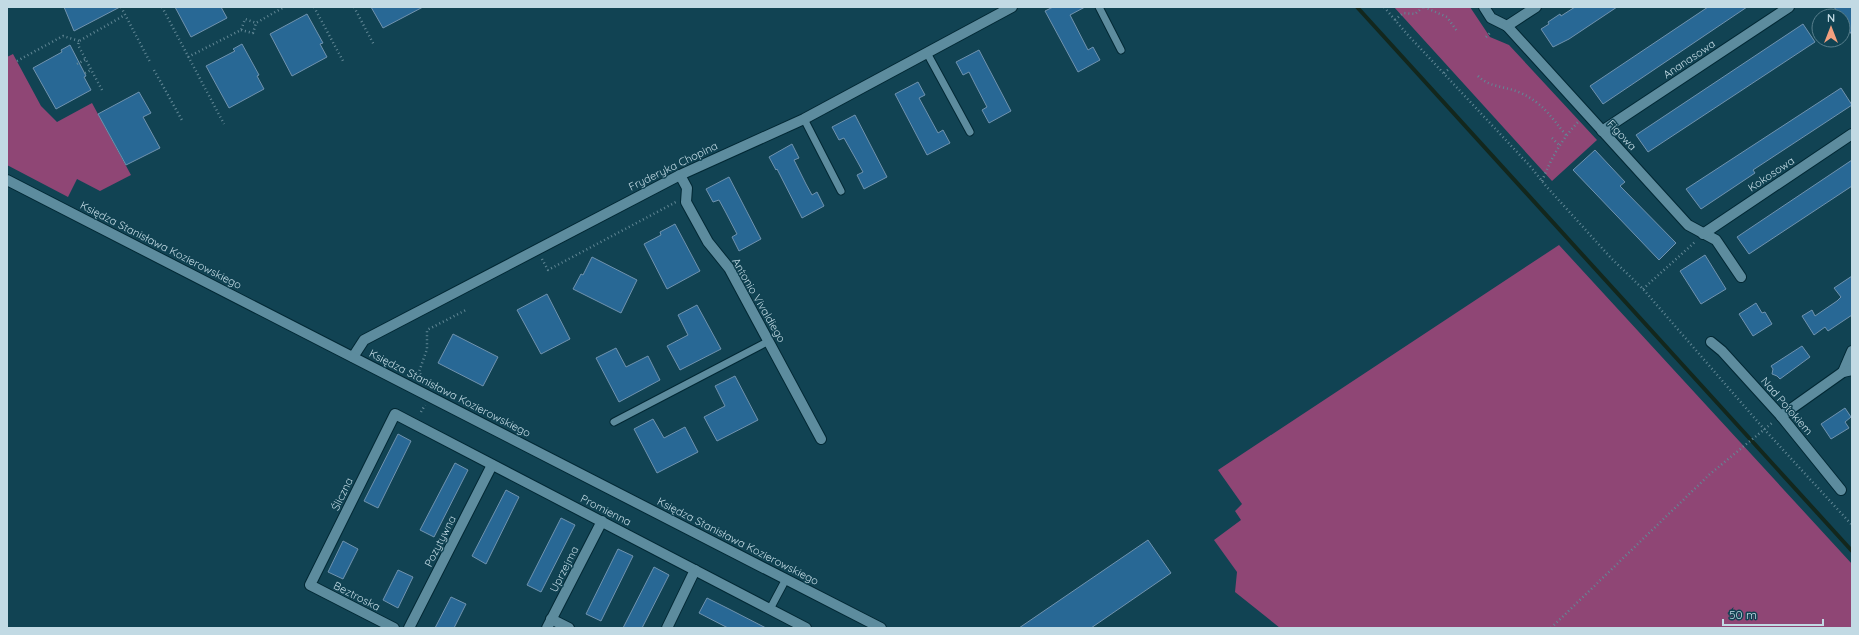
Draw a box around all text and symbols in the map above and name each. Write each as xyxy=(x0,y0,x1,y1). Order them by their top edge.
north arrow xyxy=(1811,8,1851,48)
text: N xyxy=(1827,11,1835,25)
street label: Ananasowa xyxy=(1660,36,1718,82)
street label: Figowa xyxy=(1604,117,1640,153)
street label: Fryderyka Chopina xyxy=(626,138,720,194)
street label: Kokosowa xyxy=(1745,153,1797,195)
street label: Księdza Stanisława Kozierowskiego xyxy=(78,198,244,292)
street label: Antonio Vivaldiego xyxy=(729,255,789,345)
street label: Księdza Stanisława Kozierowskiego xyxy=(367,346,533,440)
street label: Nad Potokiem xyxy=(1758,374,1816,438)
street label: Śliczna xyxy=(328,475,356,513)
street label: Promienna xyxy=(578,491,634,529)
street label: Księdza Stanisława Kozierowskiego xyxy=(655,494,821,588)
street label: Pozytywna xyxy=(421,513,459,569)
street label: Uprzejma xyxy=(546,544,582,594)
street label: Beztroska xyxy=(331,578,383,614)
scale bar xyxy=(1723,601,1823,627)
text: 50 m xyxy=(1729,607,1757,622)

